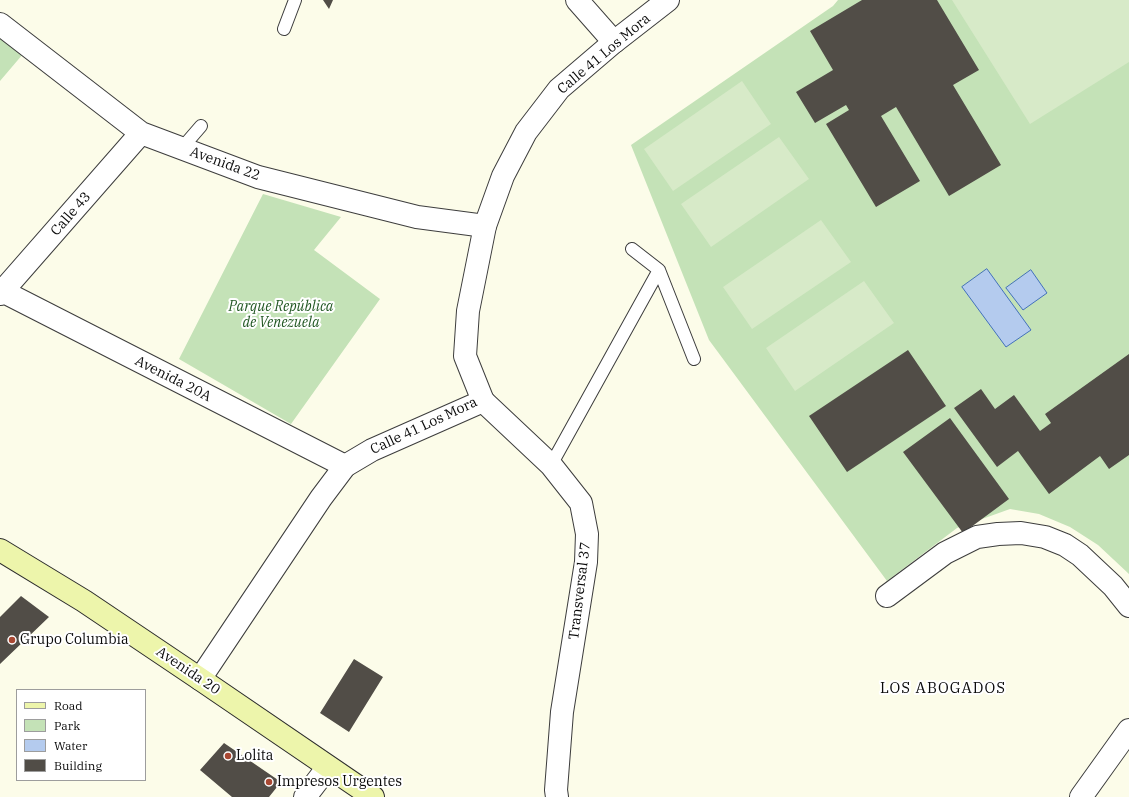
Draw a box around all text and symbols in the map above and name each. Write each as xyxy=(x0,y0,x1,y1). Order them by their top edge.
street label: Calle 41 Los Mora xyxy=(554,10,654,98)
street label: Avenida 22 xyxy=(188,144,262,184)
street label: Calle 43 xyxy=(47,189,95,239)
park label: Parque República de Venezuela xyxy=(229,299,333,332)
street label: Avenida 20A xyxy=(132,353,214,405)
street label: Calle 41 Los Mora xyxy=(368,394,480,458)
street label: Transversal 37 xyxy=(566,541,594,641)
place label: Grupo Columbia xyxy=(20,632,129,648)
marker: Grupo Columbia xyxy=(7,635,17,645)
street label: Avenida 20 xyxy=(153,643,223,699)
district label: LOS ABOGADOS xyxy=(880,680,1006,698)
legend xyxy=(16,689,146,781)
text: Road xyxy=(54,698,83,713)
text: Park xyxy=(54,718,80,733)
text: Water xyxy=(54,738,87,753)
place label: Lolita xyxy=(236,748,273,764)
marker: Lolita xyxy=(223,751,233,761)
text: Building xyxy=(54,758,102,773)
place label: Impresos Urgentes xyxy=(277,774,402,790)
marker: Impresos Urgentes xyxy=(264,777,274,787)

